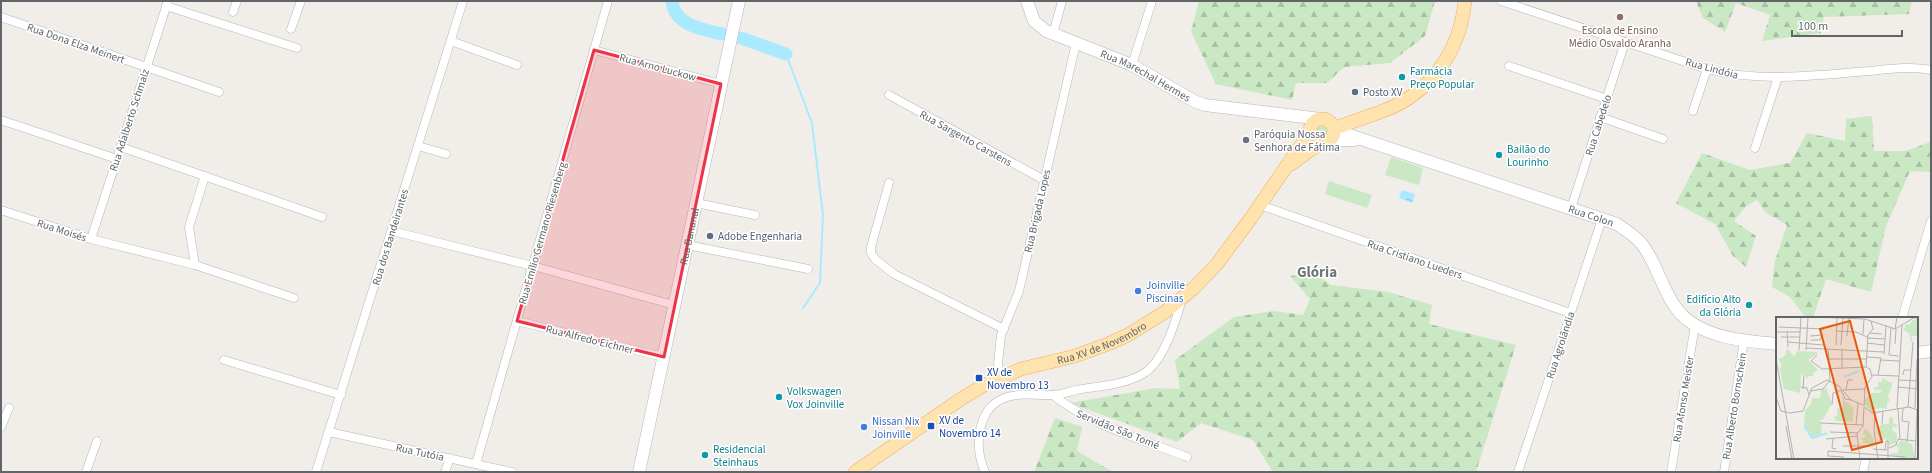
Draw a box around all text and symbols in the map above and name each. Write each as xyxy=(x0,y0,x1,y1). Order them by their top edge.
marker: Escola de Ensino Médio Osvaldo Aranha xyxy=(1615,12,1625,22)
scale bar xyxy=(1792,12,1902,38)
text: 100 m xyxy=(1798,18,1828,35)
street label: Rua Dona Elza Meinert xyxy=(25,20,127,67)
place label: Escola de Ensino Médio Osvaldo Aranha xyxy=(1569,23,1671,51)
street label: Rua Marechal Hermes xyxy=(1098,46,1194,106)
street label: Rua Arno Luckow xyxy=(618,50,698,85)
street label: Rua Lindóia xyxy=(1684,54,1740,83)
place label: Farmácia Preço Popular xyxy=(1410,64,1475,92)
street label: Rua Adalberto Schmalz xyxy=(106,67,153,173)
marker: Farmácia Preço Popular xyxy=(1397,72,1407,82)
place label: Posto XV xyxy=(1363,85,1403,100)
marker: Posto XV xyxy=(1350,87,1360,97)
street label: Rua Cabedelo xyxy=(1582,93,1615,158)
street label: Rua Sargento Carstens xyxy=(917,107,1015,170)
place label: Paróquia Nossa Senhora de Fátima xyxy=(1254,127,1340,155)
marker: Paróquia Nossa Senhora de Fátima xyxy=(1241,135,1251,145)
place label: Bailão do Lourinho xyxy=(1507,142,1550,170)
marker: Bailão do Lourinho xyxy=(1494,150,1504,160)
street label: Rua Emílio Germano Riesenberg xyxy=(515,160,570,306)
street label: Rua Brigada Lopes xyxy=(1021,168,1054,254)
street label: Rua dos Bandeirantes xyxy=(369,187,412,287)
street label: Rua Colon xyxy=(1566,201,1616,230)
street label: Rua Bananal xyxy=(676,206,703,266)
street label: Rua Moisés xyxy=(35,215,89,246)
place label: Adobe Engenharia xyxy=(718,229,802,244)
marker: Adobe Engenharia xyxy=(705,231,715,241)
street label: Rua Cristiano Lueders xyxy=(1365,236,1465,283)
district label: Glória xyxy=(1297,262,1337,283)
place label: Joinville Piscinas xyxy=(1146,278,1185,306)
marker: Joinville Piscinas xyxy=(1133,286,1143,296)
place label: Edifício Alto da Glória xyxy=(1686,292,1741,320)
marker: Edifício Alto da Glória xyxy=(1744,300,1754,310)
street label: Rua Agrolândia xyxy=(1543,310,1578,381)
inset map xyxy=(1776,317,1918,459)
street label: Rua XV de Novembro xyxy=(1055,318,1150,368)
street label: Rua Alfredo Eichner xyxy=(544,321,636,358)
street label: Rua Alberto Bornschein xyxy=(1719,352,1750,461)
street label: Rua Afonso Meister xyxy=(1669,355,1698,443)
place label: XV de Novembro 13 xyxy=(987,365,1049,393)
marker: XV de Novembro 13 xyxy=(974,373,984,383)
place label: Volkswagen Vox Joinville xyxy=(787,384,845,412)
marker: Volkswagen Vox Joinville xyxy=(774,392,784,402)
street label: Servidão São Tomé xyxy=(1074,406,1162,453)
place label: XV de Novembro 14 xyxy=(939,413,1001,441)
place label: Nissan Nix Joinville xyxy=(872,414,920,442)
marker: XV de Novembro 14 xyxy=(926,421,936,431)
marker: Nissan Nix Joinville xyxy=(859,422,869,432)
street label: Rua Tutóia xyxy=(394,440,445,465)
place label: Residencial Steinhaus xyxy=(713,442,766,470)
marker: Residencial Steinhaus xyxy=(700,450,710,460)

